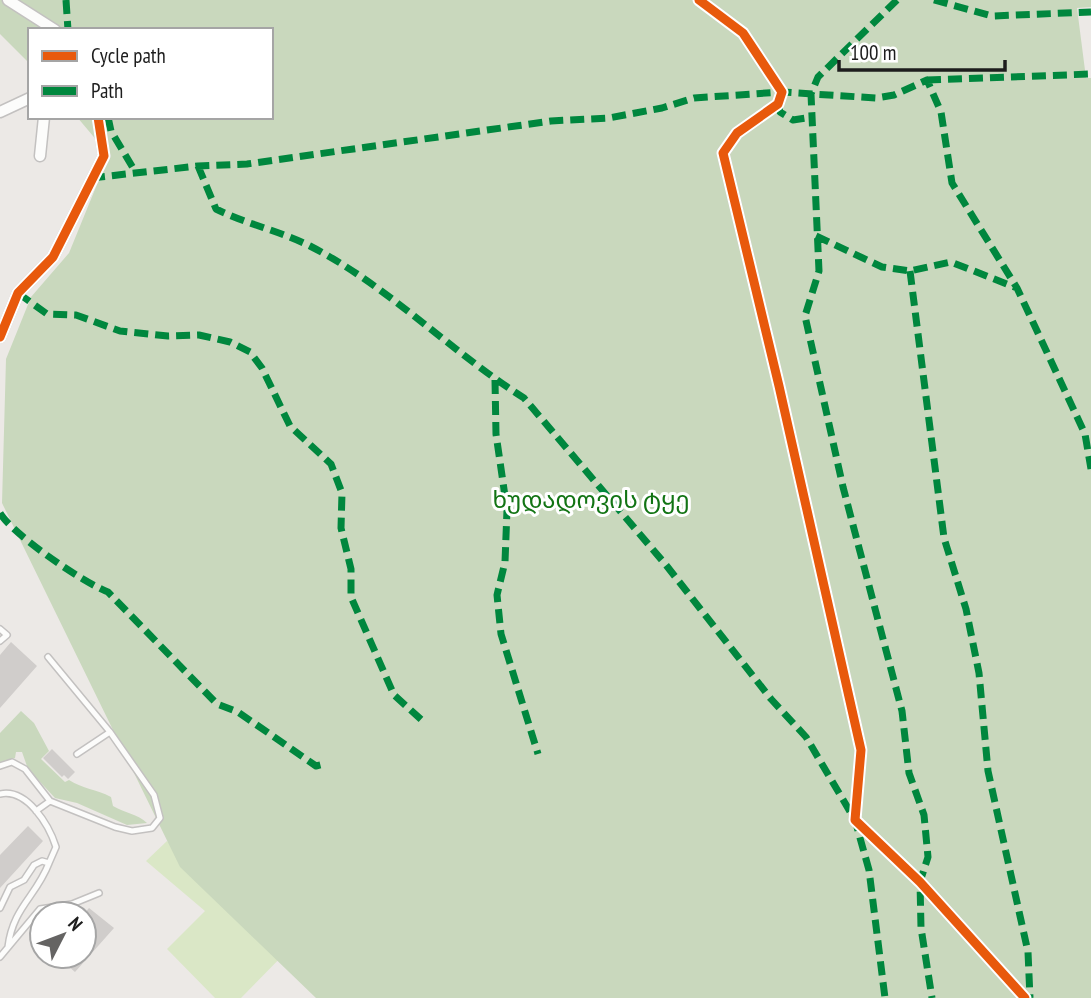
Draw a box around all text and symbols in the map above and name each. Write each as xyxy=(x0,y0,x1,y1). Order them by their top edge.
legend xyxy=(28,28,273,119)
scale bar xyxy=(839,28,1005,72)
text: 100 m xyxy=(850,39,896,66)
text: Cycle path xyxy=(91,42,166,69)
text: Path xyxy=(91,77,123,104)
park label: ხუდადოვის ტყე xyxy=(492,484,690,515)
north arrow xyxy=(28,900,98,970)
text: N xyxy=(63,912,88,935)

